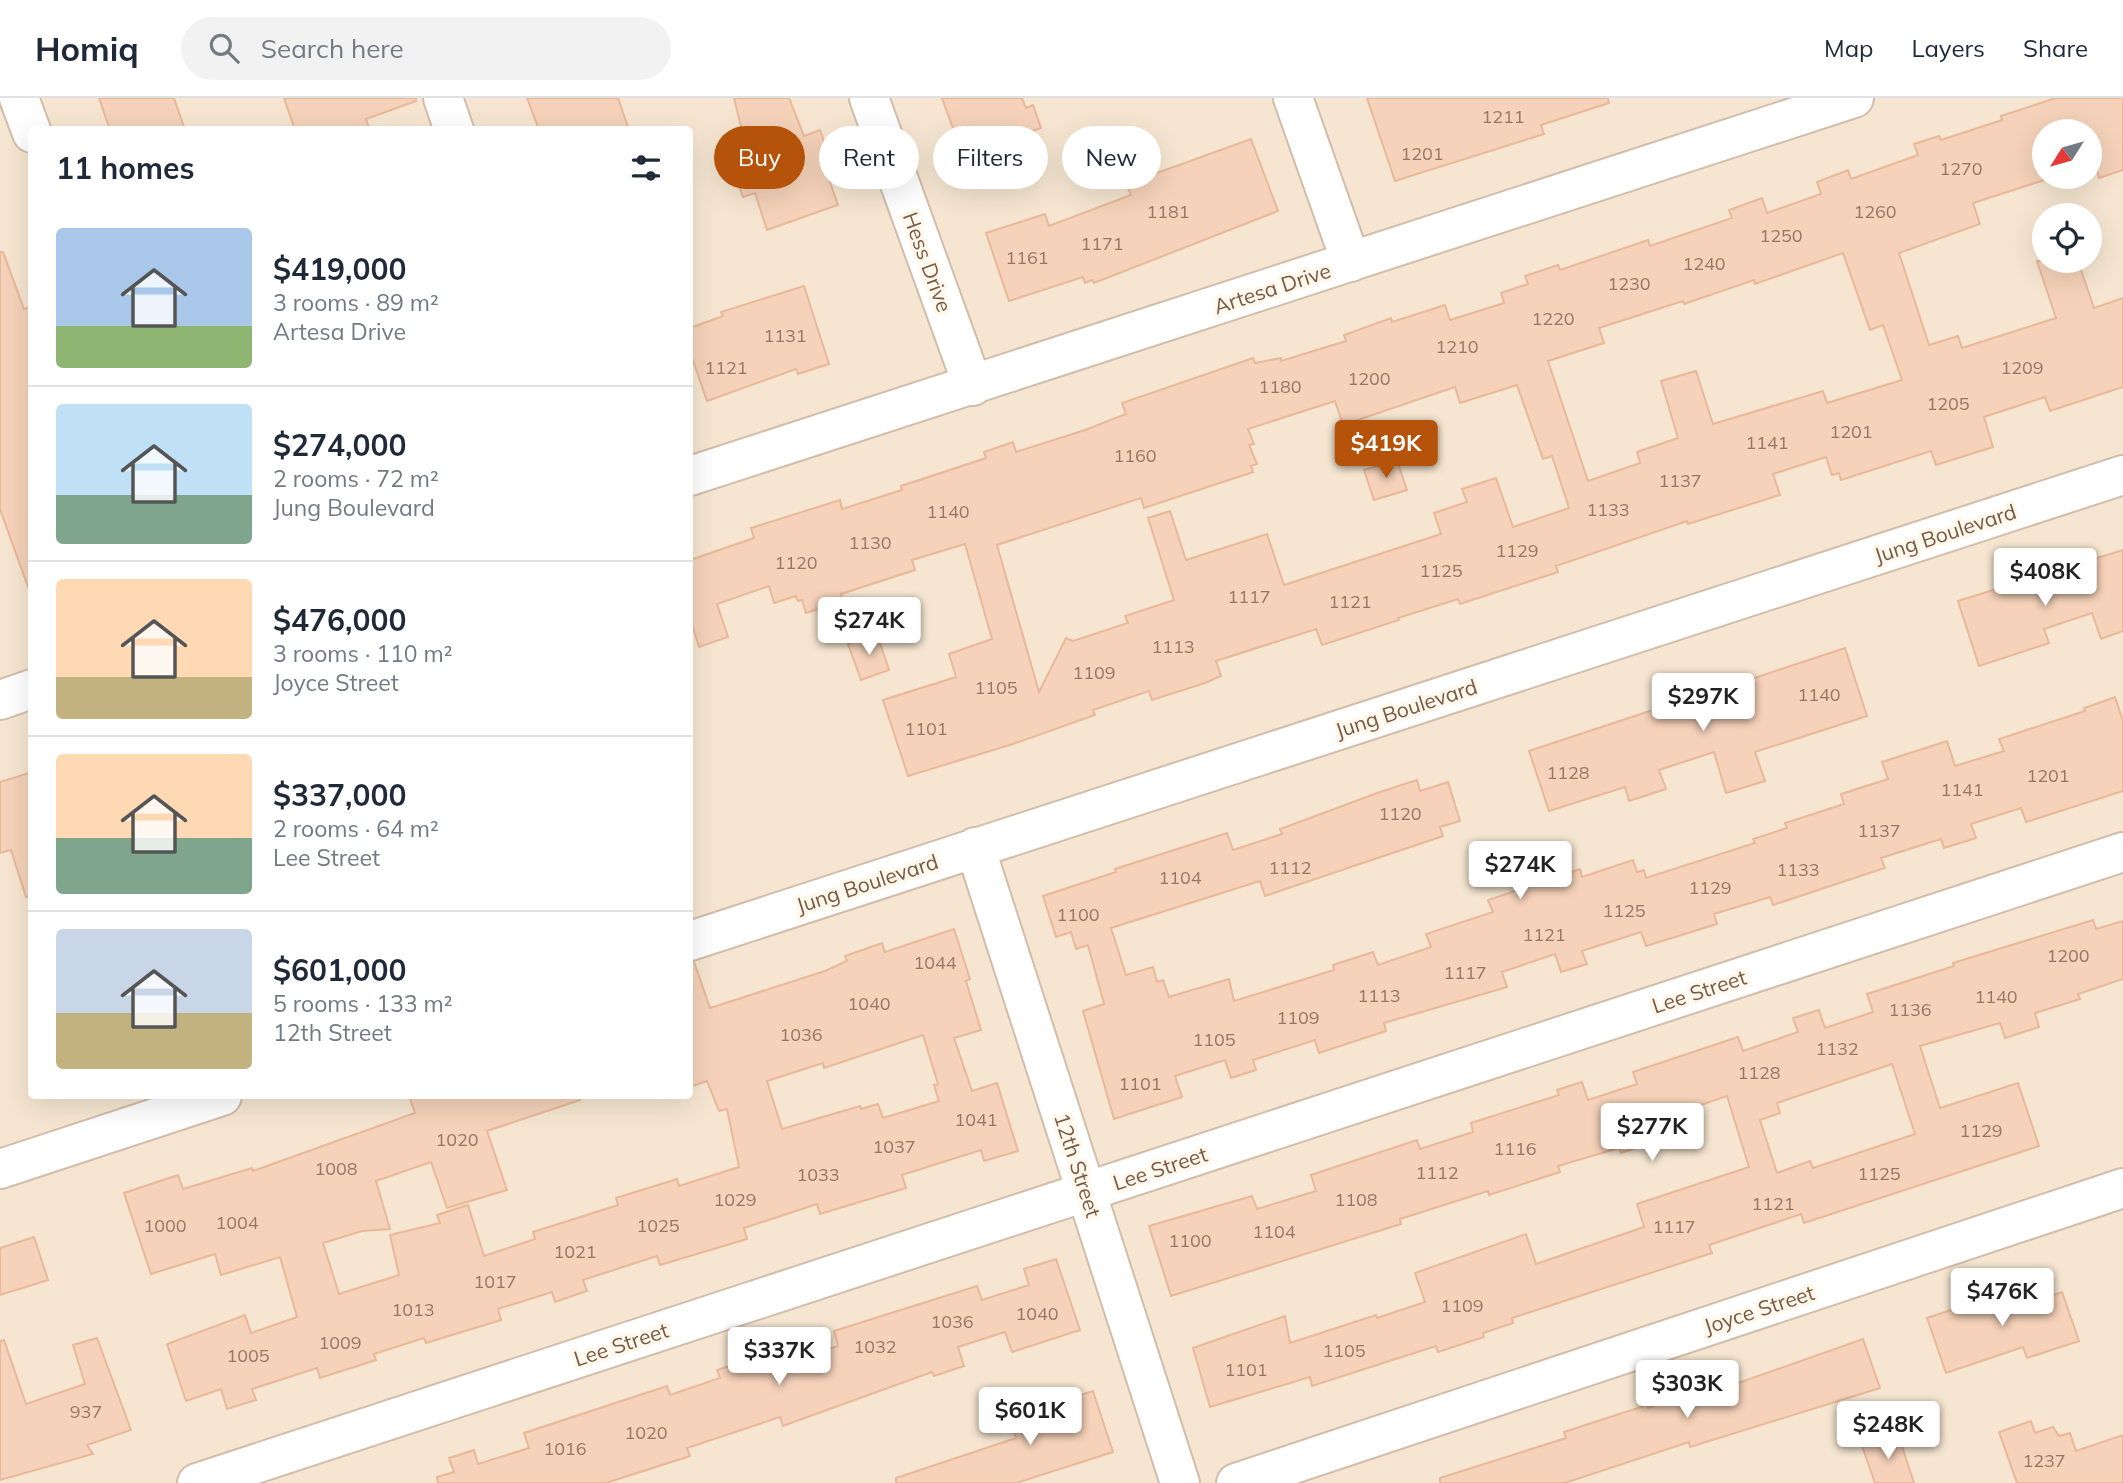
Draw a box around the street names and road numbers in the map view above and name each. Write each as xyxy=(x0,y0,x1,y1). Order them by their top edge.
street label: Hess Drive xyxy=(898,208,958,316)
street label: Artesa Drive xyxy=(1210,257,1334,319)
street label: Jung Boulevard xyxy=(1871,498,2019,568)
street label: Jung Boulevard xyxy=(1332,673,1480,743)
street label: Jung Boulevard xyxy=(793,848,941,918)
street label: Lee Street xyxy=(1648,964,1750,1018)
street label: 12th Street xyxy=(1049,1109,1107,1221)
street label: Lee Street xyxy=(1109,1141,1211,1195)
street label: Joyce Street xyxy=(1700,1279,1818,1339)
street label: Lee Street xyxy=(570,1317,672,1371)

